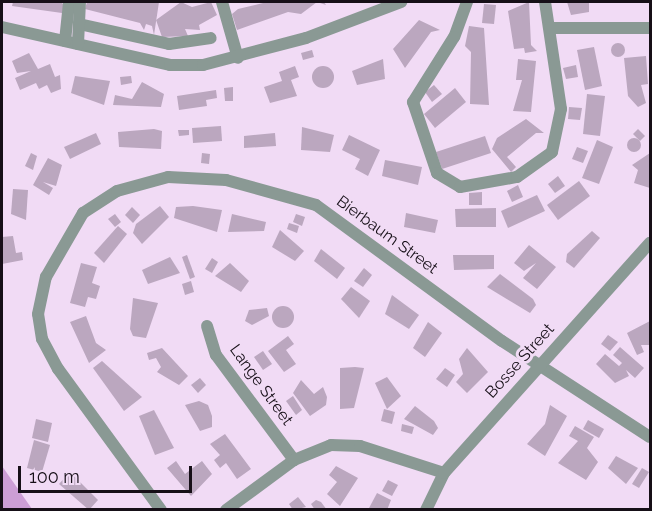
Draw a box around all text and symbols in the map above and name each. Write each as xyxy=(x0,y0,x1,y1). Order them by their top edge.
street label: Bierbaum Street xyxy=(333,192,441,278)
street label: Bosse Street xyxy=(482,320,558,402)
street label: Lange Street xyxy=(225,341,297,429)
scale bar xyxy=(21,454,195,492)
text: 100 m xyxy=(29,466,80,487)

